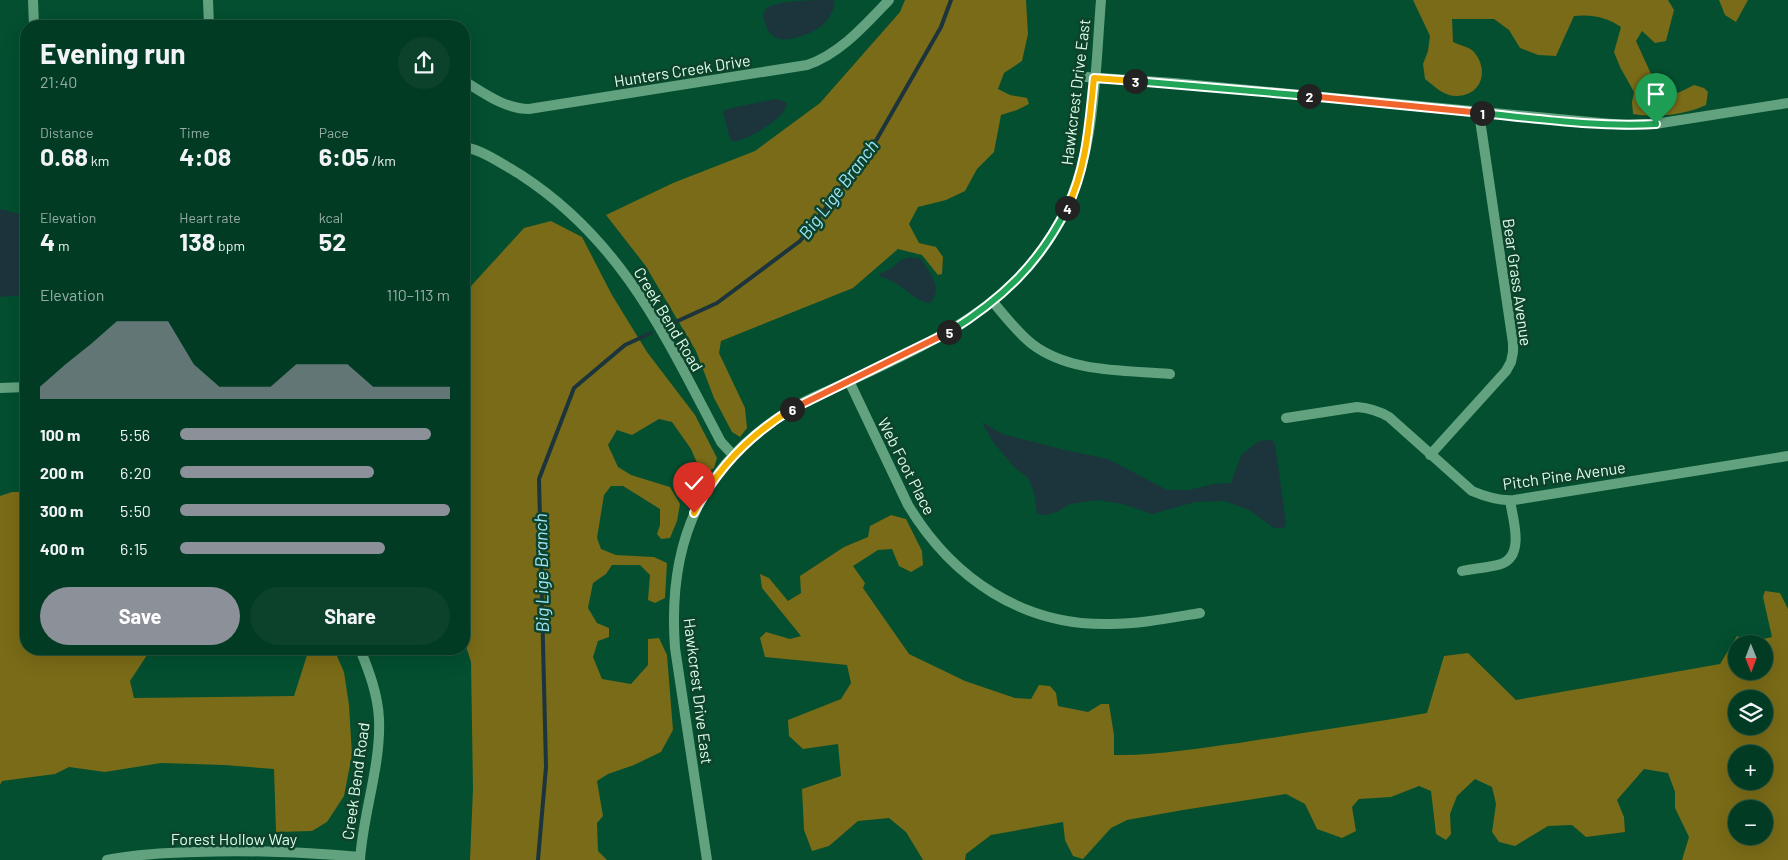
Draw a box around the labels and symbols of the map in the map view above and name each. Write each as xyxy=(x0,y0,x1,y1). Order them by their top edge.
street label: Hawkcrest Drive East xyxy=(1057,18,1093,166)
street label: Hunters Creek Drive xyxy=(612,50,752,90)
pin: 3 xyxy=(1122,68,1148,94)
pin xyxy=(1635,73,1677,124)
pin: 2 xyxy=(1296,84,1322,108)
pin: 1 xyxy=(1470,100,1494,126)
water label: Big Lige Branch xyxy=(793,135,883,243)
pin: 4 xyxy=(1054,196,1080,220)
street label: Bear Grass Avenue xyxy=(1500,217,1536,347)
street label: Creek Bend Road xyxy=(630,263,708,375)
pin: 5 xyxy=(936,320,962,344)
pin: 6 xyxy=(780,396,804,422)
street label: Web Foot Place xyxy=(874,414,940,518)
street label: Pitch Pine Avenue xyxy=(1501,457,1627,493)
pin xyxy=(673,462,715,513)
water label: Big Lige Branch xyxy=(529,513,553,633)
street label: Hawkcrest Drive East xyxy=(681,617,717,765)
north arrow xyxy=(1728,635,1772,680)
street label: Creek Bend Road xyxy=(337,721,373,841)
street label: Forest Hollow Way xyxy=(171,829,298,848)

